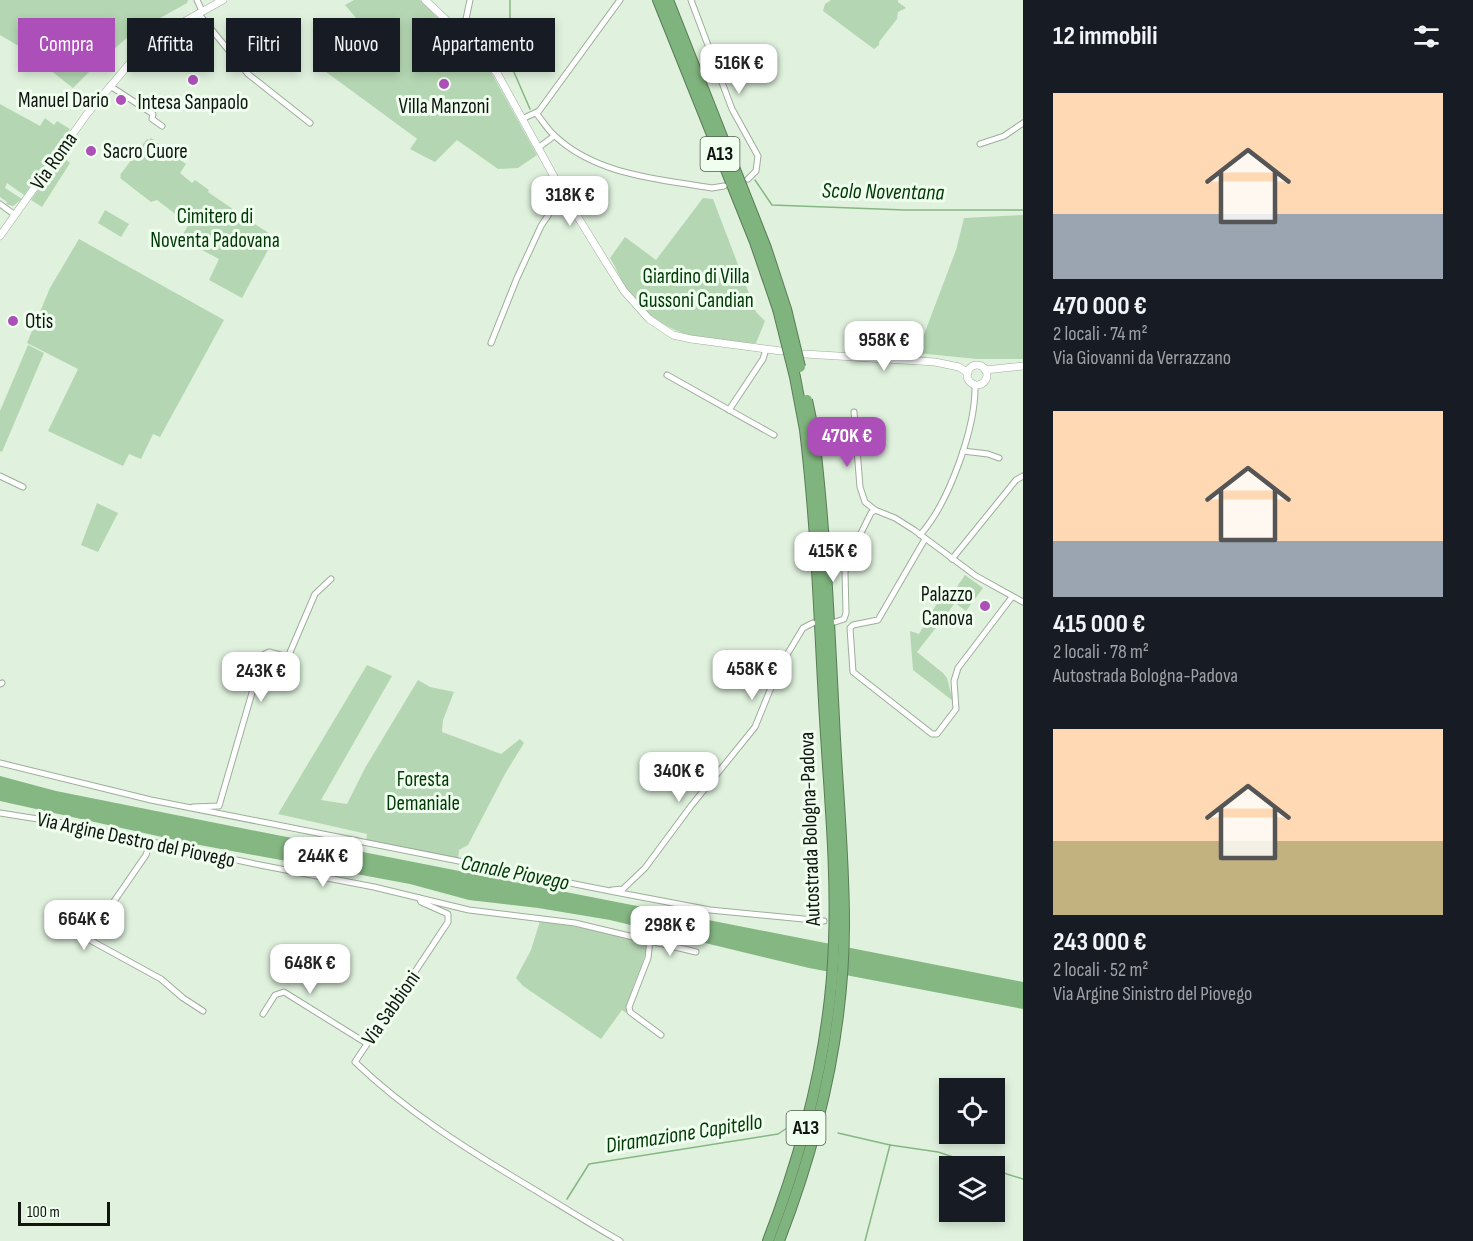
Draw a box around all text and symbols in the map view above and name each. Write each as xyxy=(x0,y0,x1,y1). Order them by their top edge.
chip: Compra xyxy=(18,18,115,72)
chip: Affitta xyxy=(127,18,214,72)
chip: Filtri xyxy=(226,18,301,72)
chip: Nuovo xyxy=(313,18,400,72)
chip: Appartamento xyxy=(412,18,555,72)
icon: filters xyxy=(1410,20,1443,53)
text: 12 immobili xyxy=(1053,21,1157,52)
pin: 516K € xyxy=(690,44,788,95)
text: 516K € xyxy=(714,51,764,75)
marker: Intesa Sanpaolo xyxy=(186,73,200,87)
marker: Villa Manzoni xyxy=(437,77,451,91)
place label: Manuel Dario xyxy=(18,88,109,113)
place label: Intesa Sanpaolo xyxy=(137,90,249,115)
marker: Manuel Dario xyxy=(114,93,128,107)
place label: Villa Manzoni xyxy=(399,94,490,119)
street label: Via Roma xyxy=(25,127,83,195)
icon: home xyxy=(1194,132,1302,240)
road number: A13 xyxy=(700,137,740,171)
place label: Sacro Cuore xyxy=(103,139,188,164)
marker: Sacro Cuore xyxy=(84,144,98,158)
pin: 318K € xyxy=(521,176,619,227)
water label: Scolo Noventana xyxy=(822,177,945,207)
text: 318K € xyxy=(545,183,595,207)
park label: Cimitero di Noventa Padovana xyxy=(150,204,280,253)
park label: Giardino di Villa Gussoni Candian xyxy=(638,264,754,313)
text: 470 000 € xyxy=(1053,291,1147,322)
place label: Otis xyxy=(25,309,53,334)
marker: Otis xyxy=(6,314,20,328)
pin: 958K € xyxy=(835,321,933,372)
text: 2 locali · 74 m² xyxy=(1053,322,1148,346)
text: 958K € xyxy=(859,328,909,352)
text: Via Giovanni da Verrazzano xyxy=(1053,346,1231,370)
pin: 470K € xyxy=(798,417,896,468)
text: 470K € xyxy=(822,424,872,448)
icon: home xyxy=(1194,450,1302,558)
pin: 415K € xyxy=(784,532,882,583)
text: 415K € xyxy=(808,539,858,563)
place label: Palazzo Canova xyxy=(921,582,973,631)
marker: Palazzo Canova xyxy=(978,599,992,613)
text: 415 000 € xyxy=(1053,609,1145,640)
text: 2 locali · 78 m² xyxy=(1053,640,1149,664)
pin: 458K € xyxy=(703,650,801,701)
pin: 243K € xyxy=(212,652,310,703)
text: 458K € xyxy=(727,657,777,681)
text: 243K € xyxy=(236,659,286,683)
text: Autostrada Bologna-Padova xyxy=(1053,664,1238,688)
street label: Autostrada Bologna-Padova xyxy=(794,731,826,928)
pin: 340K € xyxy=(630,752,728,803)
text: 340K € xyxy=(653,759,705,783)
park label: Foresta Demaniale xyxy=(386,767,460,816)
icon: home xyxy=(1194,768,1302,876)
street label: Via Argine Destro del Piovego xyxy=(34,807,238,873)
pin: 244K € xyxy=(274,837,372,888)
text: 244K € xyxy=(298,844,348,868)
water label: Canale Piovego xyxy=(459,849,572,897)
pin: 664K € xyxy=(35,900,133,951)
pin: 298K € xyxy=(621,906,719,957)
text: 664K € xyxy=(58,907,110,931)
text: 298K € xyxy=(645,913,695,937)
text: 243 000 € xyxy=(1053,927,1147,958)
pin: 648K € xyxy=(261,944,359,995)
text: 648K € xyxy=(284,951,336,975)
text: 2 locali · 52 m² xyxy=(1053,958,1149,982)
street label: Via Sabbioni xyxy=(356,966,426,1050)
text: Via Argine Sinistro del Piovego xyxy=(1053,982,1252,1006)
map controls xyxy=(939,1078,1005,1222)
button: locate xyxy=(939,1078,1005,1144)
water label: Diramazione Capitello xyxy=(604,1108,764,1160)
road number: A13 xyxy=(786,1111,826,1145)
button: layers xyxy=(939,1156,1005,1222)
scale bar xyxy=(18,1199,110,1226)
text: 100 m xyxy=(27,1203,60,1222)

